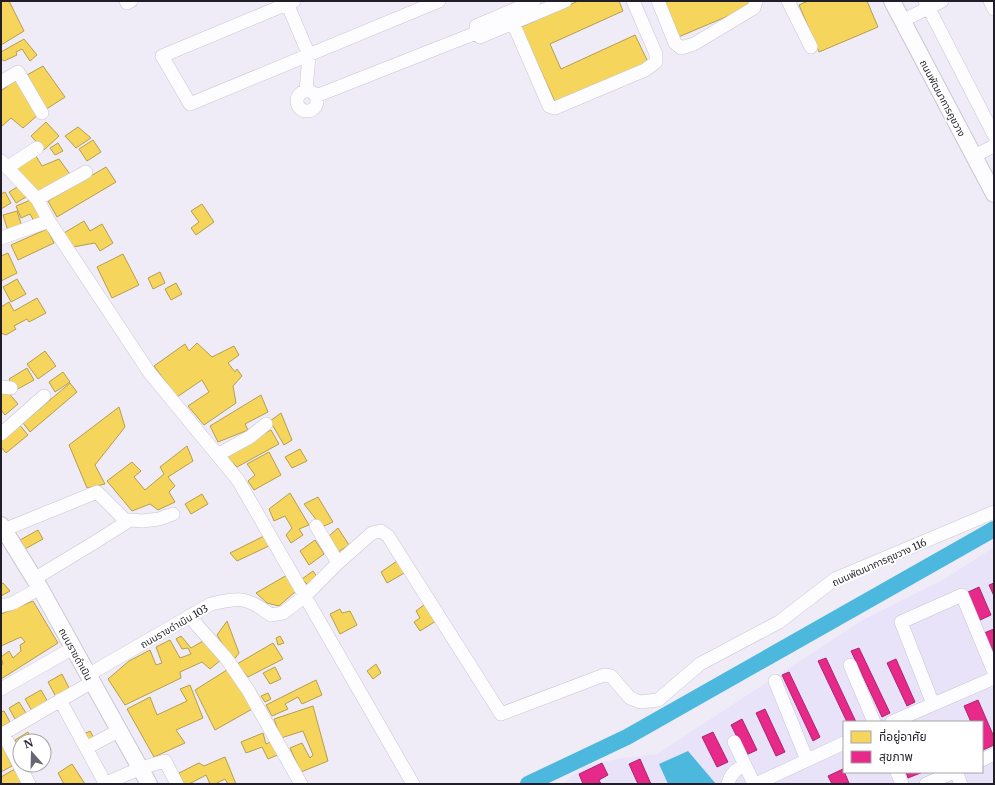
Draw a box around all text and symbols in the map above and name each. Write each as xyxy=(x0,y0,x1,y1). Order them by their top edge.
street label: ถนนพัฒนาการคูขวาง xyxy=(917,57,968,139)
street label: ถนนพัฒนาการคูขวาง 116 xyxy=(830,536,928,589)
street label: ถนนราขดำเนิน 103 xyxy=(138,602,211,651)
street label: ถนนราขดำเนิน xyxy=(56,626,95,683)
legend xyxy=(843,721,983,773)
text: ที่อยู่อาศัย xyxy=(879,728,927,744)
north arrow xyxy=(12,733,52,773)
text: N xyxy=(22,735,35,752)
text: สุขภาพ xyxy=(879,749,913,764)

